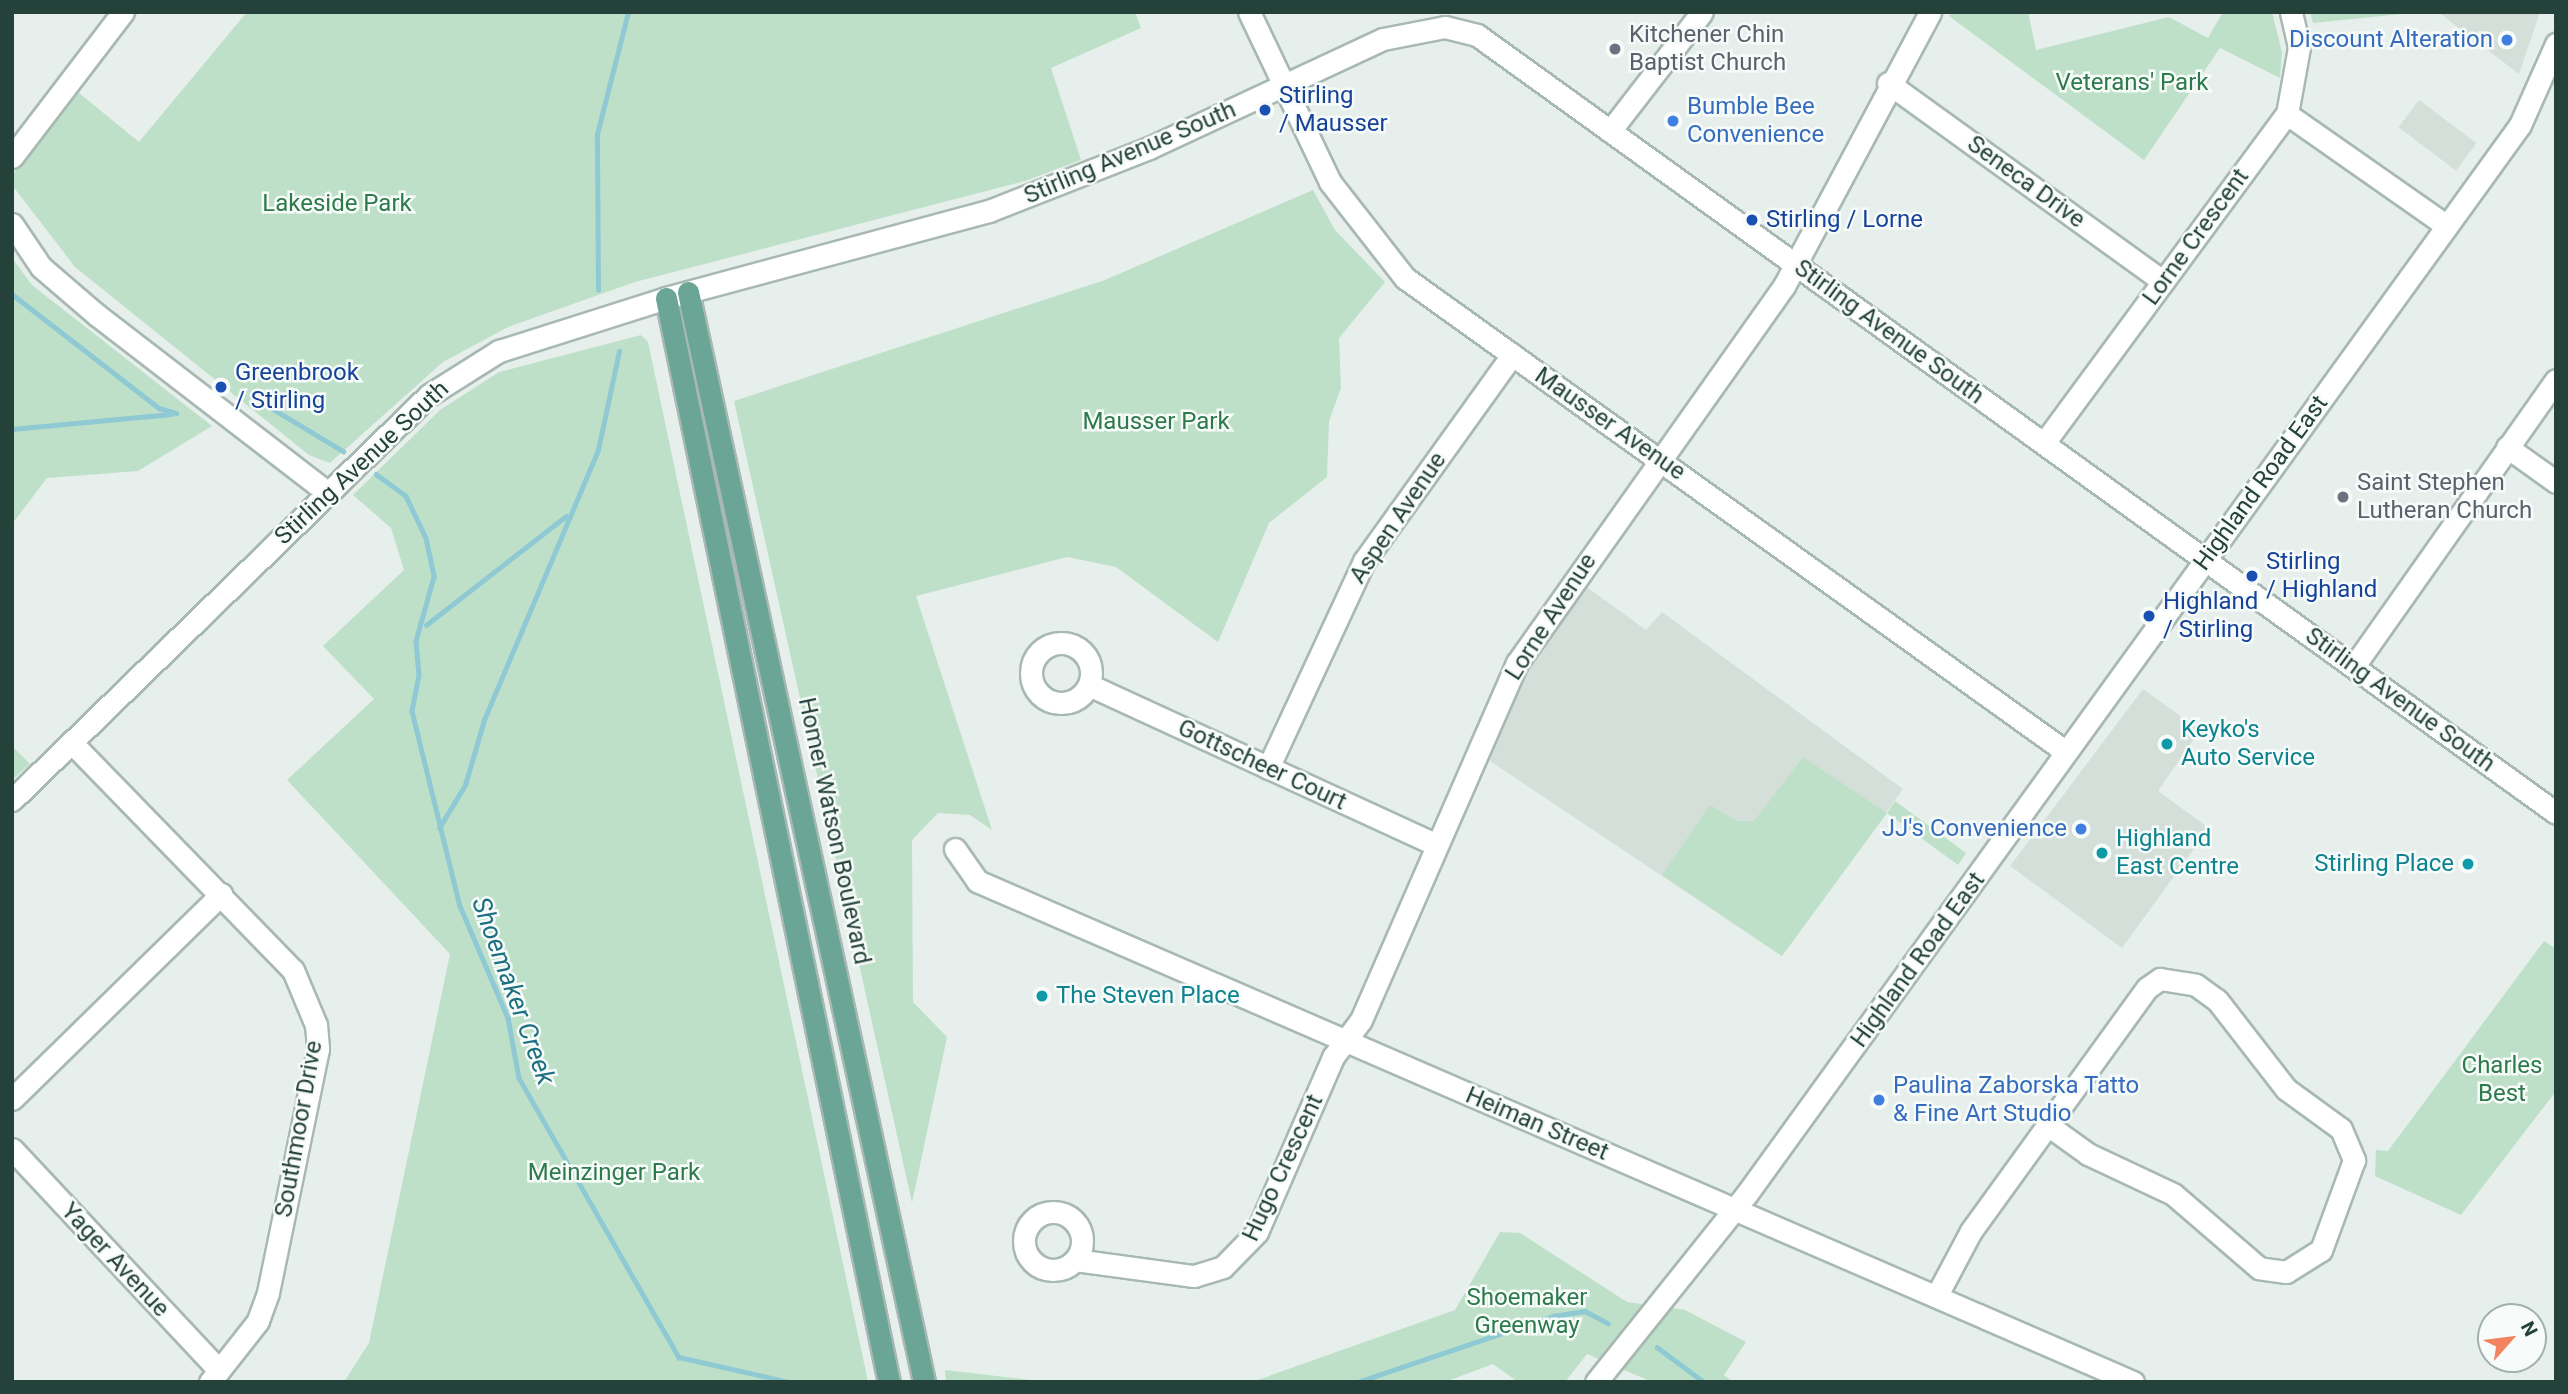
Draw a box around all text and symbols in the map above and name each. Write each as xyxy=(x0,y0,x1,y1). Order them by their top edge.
place label: Kitchener Chin Baptist Church xyxy=(1629,21,1786,77)
place label: Discount Alteration xyxy=(2289,26,2493,54)
marker: Discount Alteration xyxy=(2499,32,2515,48)
marker: Kitchener Chin Baptist Church xyxy=(1607,41,1623,57)
park label: Veterans' Park xyxy=(2056,69,2208,97)
place label: Stirling / Mausser xyxy=(1279,82,1388,138)
place label: Bumble Bee Convenience xyxy=(1687,93,1824,149)
street label: Stirling Avenue South xyxy=(1020,95,1240,211)
marker: Stirling / Mausser xyxy=(1257,102,1273,118)
marker: Bumble Bee Convenience xyxy=(1665,113,1681,129)
street label: Seneca Drive xyxy=(1962,130,2090,234)
street label: Lorne Crescent xyxy=(2137,163,2255,311)
park label: Lakeside Park xyxy=(262,190,412,218)
place label: Stirling / Lorne xyxy=(1766,206,1923,234)
marker: Stirling / Lorne xyxy=(1744,212,1760,228)
street label: Stirling Avenue South xyxy=(1789,254,1989,410)
place label: Greenbrook / Stirling xyxy=(235,359,359,415)
street label: Mausser Avenue xyxy=(1529,361,1691,487)
street label: Stirling Avenue South xyxy=(269,375,455,551)
marker: Greenbrook / Stirling xyxy=(213,379,229,395)
street label: Highland Road East xyxy=(2188,390,2334,576)
park label: Mausser Park xyxy=(1082,408,1230,436)
street label: Aspen Avenue xyxy=(1344,447,1452,589)
place label: Saint Stephen Lutheran Church xyxy=(2357,469,2532,525)
marker: Saint Stephen Lutheran Church xyxy=(2335,489,2351,505)
street label: Lorne Avenue xyxy=(1499,548,1603,686)
place label: Stirling / Highland xyxy=(2266,548,2377,604)
marker: Stirling / Highland xyxy=(2244,568,2260,584)
place label: Highland / Stirling xyxy=(2163,588,2258,644)
marker: Highland / Stirling xyxy=(2141,608,2157,624)
street label: Stirling Avenue South xyxy=(2300,622,2500,778)
street label: Homer Watson Boulevard xyxy=(792,695,876,967)
street label: Gottscheer Court xyxy=(1173,713,1351,817)
place label: Keyko's Auto Service xyxy=(2181,716,2315,772)
marker: Keyko's Auto Service xyxy=(2159,736,2175,752)
place label: JJ's Convenience xyxy=(1882,815,2067,843)
marker: JJ's Convenience xyxy=(2073,821,2089,837)
place label: Highland East Centre xyxy=(2116,825,2239,881)
marker: Highland East Centre xyxy=(2094,845,2110,861)
place label: Stirling Place xyxy=(2314,850,2454,878)
marker: Stirling Place xyxy=(2460,856,2476,872)
street label: Highland Road East xyxy=(1845,867,1991,1053)
water label: Shoemaker Creek xyxy=(465,893,561,1089)
place label: The Steven Place xyxy=(1056,982,1240,1010)
marker: The Steven Place xyxy=(1034,988,1050,1004)
street label: Southmoor Drive xyxy=(269,1039,329,1219)
park label: Charles Best xyxy=(2462,1052,2542,1108)
place label: Paulina Zaborska Tatto & Fine Art Studio xyxy=(1893,1072,2140,1128)
street label: Heiman Street xyxy=(1461,1081,1613,1167)
street label: Hugo Crescent xyxy=(1236,1090,1330,1246)
marker: Paulina Zaborska Tatto & Fine Art Studio xyxy=(1871,1092,1887,1108)
park label: Meinzinger Park xyxy=(528,1159,700,1187)
street label: Yager Avenue xyxy=(55,1197,175,1323)
park label: Shoemaker Greenway xyxy=(1467,1284,1587,1340)
north arrow xyxy=(2477,1303,2547,1373)
text: N xyxy=(2516,1318,2543,1340)

